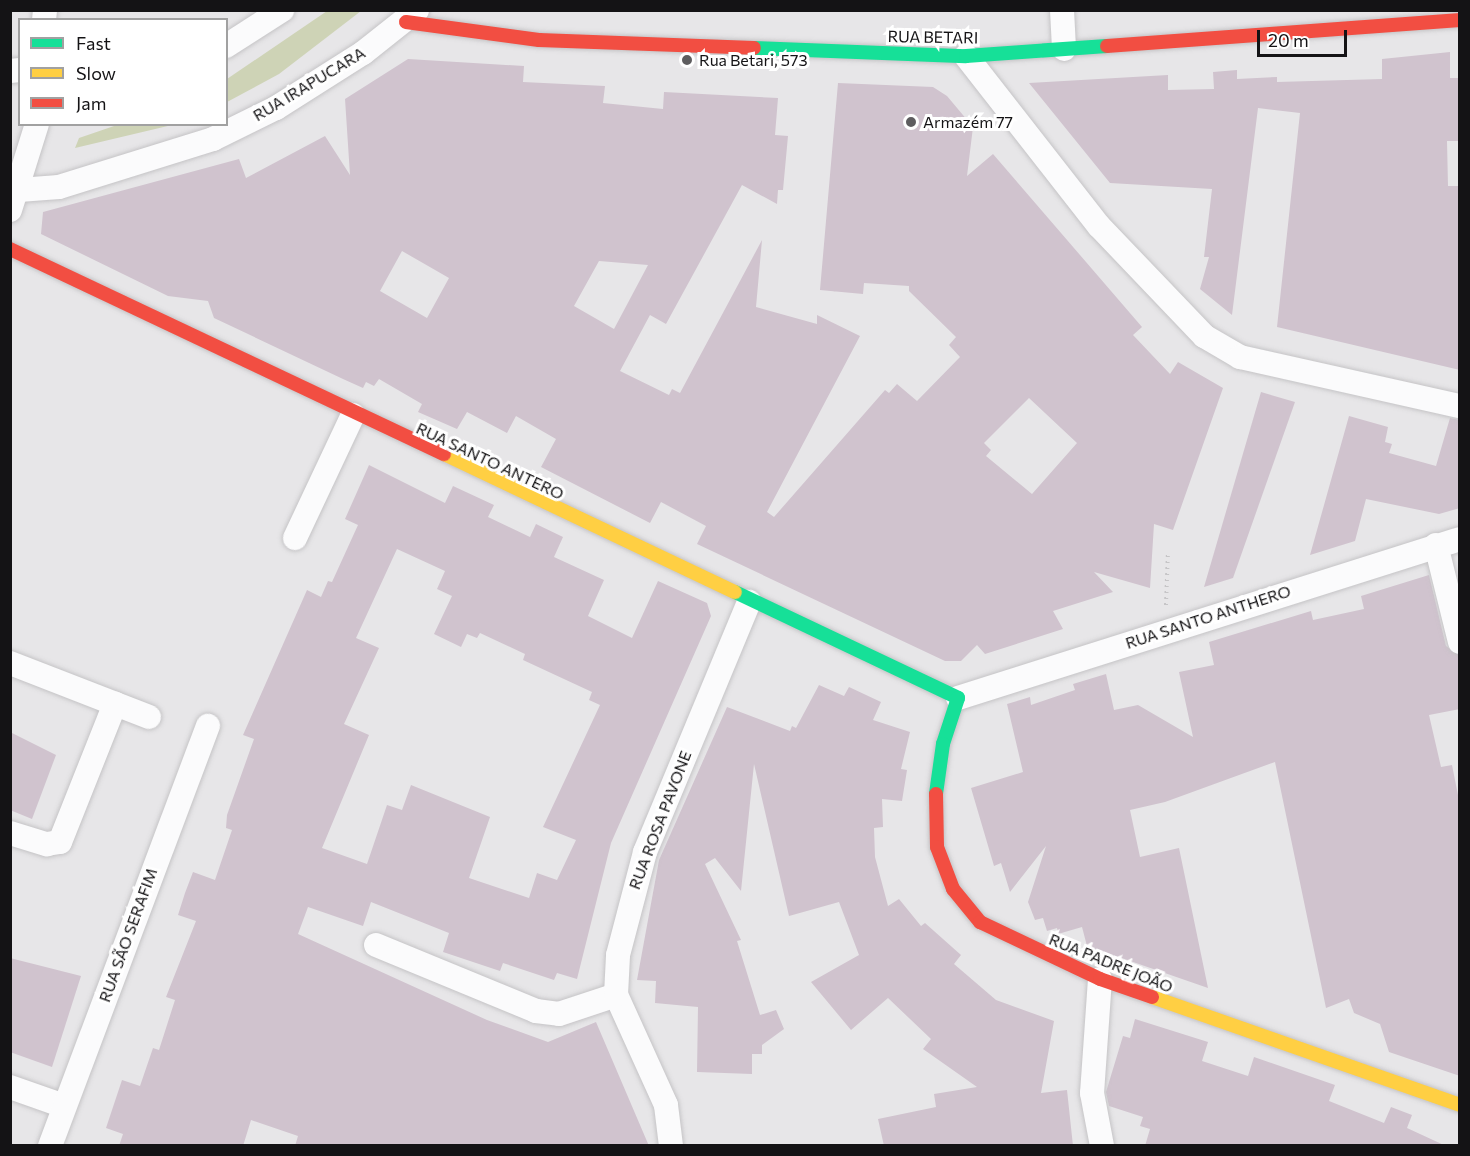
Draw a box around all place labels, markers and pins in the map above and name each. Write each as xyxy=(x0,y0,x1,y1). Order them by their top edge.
place label: Rua Betari, 573 xyxy=(699,50,808,70)
marker: Rua Betari, 573 xyxy=(680,53,694,67)
place label: Armazém 77 xyxy=(923,112,1013,132)
marker: Armazém 77 xyxy=(904,115,918,129)

